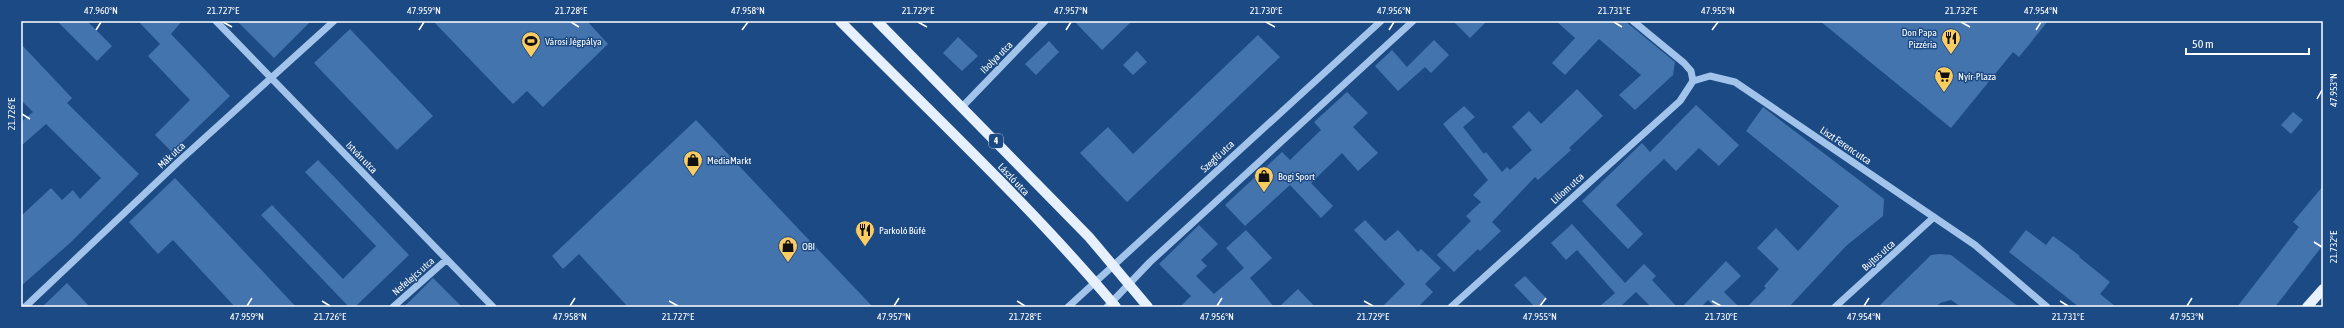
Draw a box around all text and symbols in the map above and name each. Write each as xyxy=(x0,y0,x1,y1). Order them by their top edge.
text: 47.960°N xyxy=(84,5,118,16)
text: 21.727°E xyxy=(207,5,240,16)
text: 47.959°N xyxy=(407,5,441,16)
text: 21.728°E xyxy=(555,5,588,16)
text: 47.958°N xyxy=(731,5,765,16)
text: 21.729°E xyxy=(902,5,935,16)
text: 47.957°N xyxy=(1054,5,1088,16)
text: 21.730°E xyxy=(1250,5,1283,16)
text: 47.956°N xyxy=(1377,5,1411,16)
text: 21.731°E xyxy=(1598,5,1631,16)
text: 47.955°N xyxy=(1701,5,1735,16)
text: 21.732°E xyxy=(1945,5,1978,16)
text: 47.954°N xyxy=(2024,5,2058,16)
place label: Don Papa Pizzéria xyxy=(1902,27,1937,50)
restaurant icon: Don Papa Pizzéria xyxy=(1940,27,1962,55)
sports icon: Városi Jégpálya xyxy=(520,30,542,58)
scale bar xyxy=(2186,30,2309,56)
place label: Városi Jégpálya xyxy=(545,36,602,47)
text: 50 m xyxy=(2192,37,2214,51)
street label: Ibolya utca xyxy=(978,39,1015,76)
supermarket icon: Nyír-Plaza xyxy=(1933,65,1955,93)
place label: Nyír-Plaza xyxy=(1958,71,1997,82)
text: 47.953°N xyxy=(2328,73,2339,107)
text: 21.726°E xyxy=(6,97,17,130)
street label: Liszt Ferenc utca xyxy=(1818,124,1874,167)
road number: 4 xyxy=(989,134,1003,148)
street label: Szegfű utca xyxy=(1198,138,1237,175)
street label: István utca xyxy=(344,139,380,176)
street label: Mák utca xyxy=(155,140,187,171)
shop icon: MediaMarkt xyxy=(682,149,704,177)
place label: MediaMarkt xyxy=(707,155,752,166)
street label: László utca xyxy=(996,161,1032,198)
shop icon: Bogi Sport xyxy=(1253,165,1275,193)
place label: Bogi Sport xyxy=(1278,171,1315,182)
street label: Liliom utca xyxy=(1549,171,1586,206)
restaurant icon: Parkoló Büfé xyxy=(854,219,876,247)
place label: Parkoló Büfé xyxy=(879,225,926,236)
text: 21.732°E xyxy=(2328,230,2339,263)
shop icon: OBI xyxy=(777,235,799,263)
street label: Bujtos utca xyxy=(1860,238,1897,273)
place label: OBI xyxy=(802,241,815,252)
street label: Nefelejcs utca xyxy=(390,255,437,297)
text: 47.959°N xyxy=(230,311,264,322)
text: 21.726°E xyxy=(314,311,347,322)
text: 47.958°N xyxy=(553,311,587,322)
text: 21.727°E xyxy=(662,311,695,322)
text: 47.957°N xyxy=(877,311,911,322)
text: 21.728°E xyxy=(1009,311,1042,322)
text: 47.956°N xyxy=(1200,311,1234,322)
text: 21.729°E xyxy=(1357,311,1390,322)
text: 47.955°N xyxy=(1523,311,1557,322)
text: 21.730°E xyxy=(1705,311,1738,322)
text: 47.954°N xyxy=(1847,311,1881,322)
text: 21.731°E xyxy=(2052,311,2085,322)
text: 47.953°N xyxy=(2170,311,2204,322)

